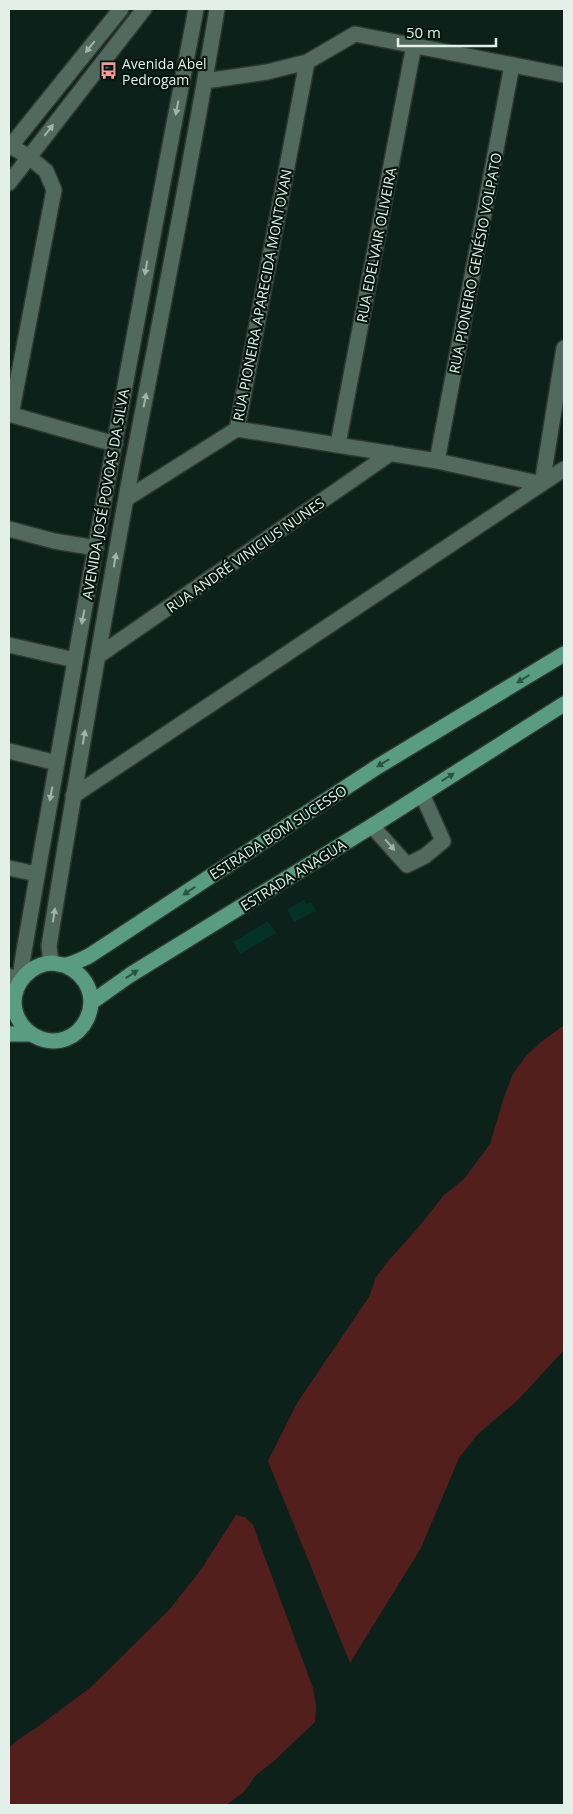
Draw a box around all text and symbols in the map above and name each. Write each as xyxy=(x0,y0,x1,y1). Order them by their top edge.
scale bar xyxy=(398,15,496,47)
text: 50 m xyxy=(406,22,441,42)
one-way arrow xyxy=(85,40,96,53)
place label: Avenida Abel Pedrogam xyxy=(122,54,207,89)
bus stop icon: Avenida Abel Pedrogam xyxy=(98,61,118,81)
one-way arrow xyxy=(172,101,180,117)
one-way arrow xyxy=(44,124,55,137)
street label: RUA PIONEIRO GENÉSIO VOLPATO xyxy=(444,151,506,375)
street label: RUA EDELVAIR OLIVEIRA xyxy=(352,166,400,324)
street label: RUA PIONEIRA APARECIDA MONTOVAN xyxy=(228,167,296,423)
one-way arrow xyxy=(142,260,150,276)
street label: AVENIDA JOSÉ POVOAS DA SILVA xyxy=(77,387,133,601)
one-way arrow xyxy=(141,392,149,408)
street label: RUA ANDRÉ VINICIUS NUNES xyxy=(162,493,328,617)
one-way arrow xyxy=(112,552,120,568)
one-way arrow xyxy=(79,610,87,625)
one-way arrow xyxy=(516,675,529,684)
one-way arrow xyxy=(80,729,88,745)
one-way arrow xyxy=(377,758,390,768)
one-way arrow xyxy=(441,773,455,782)
street label: ESTRADA BOM SUCESSO xyxy=(206,780,350,884)
one-way arrow xyxy=(47,787,55,803)
street label: ESTRADA ANAGUA xyxy=(237,835,349,915)
one-way arrow xyxy=(384,838,396,850)
one-way arrow xyxy=(182,886,196,895)
one-way arrow xyxy=(51,906,59,922)
one-way arrow xyxy=(125,969,138,979)

